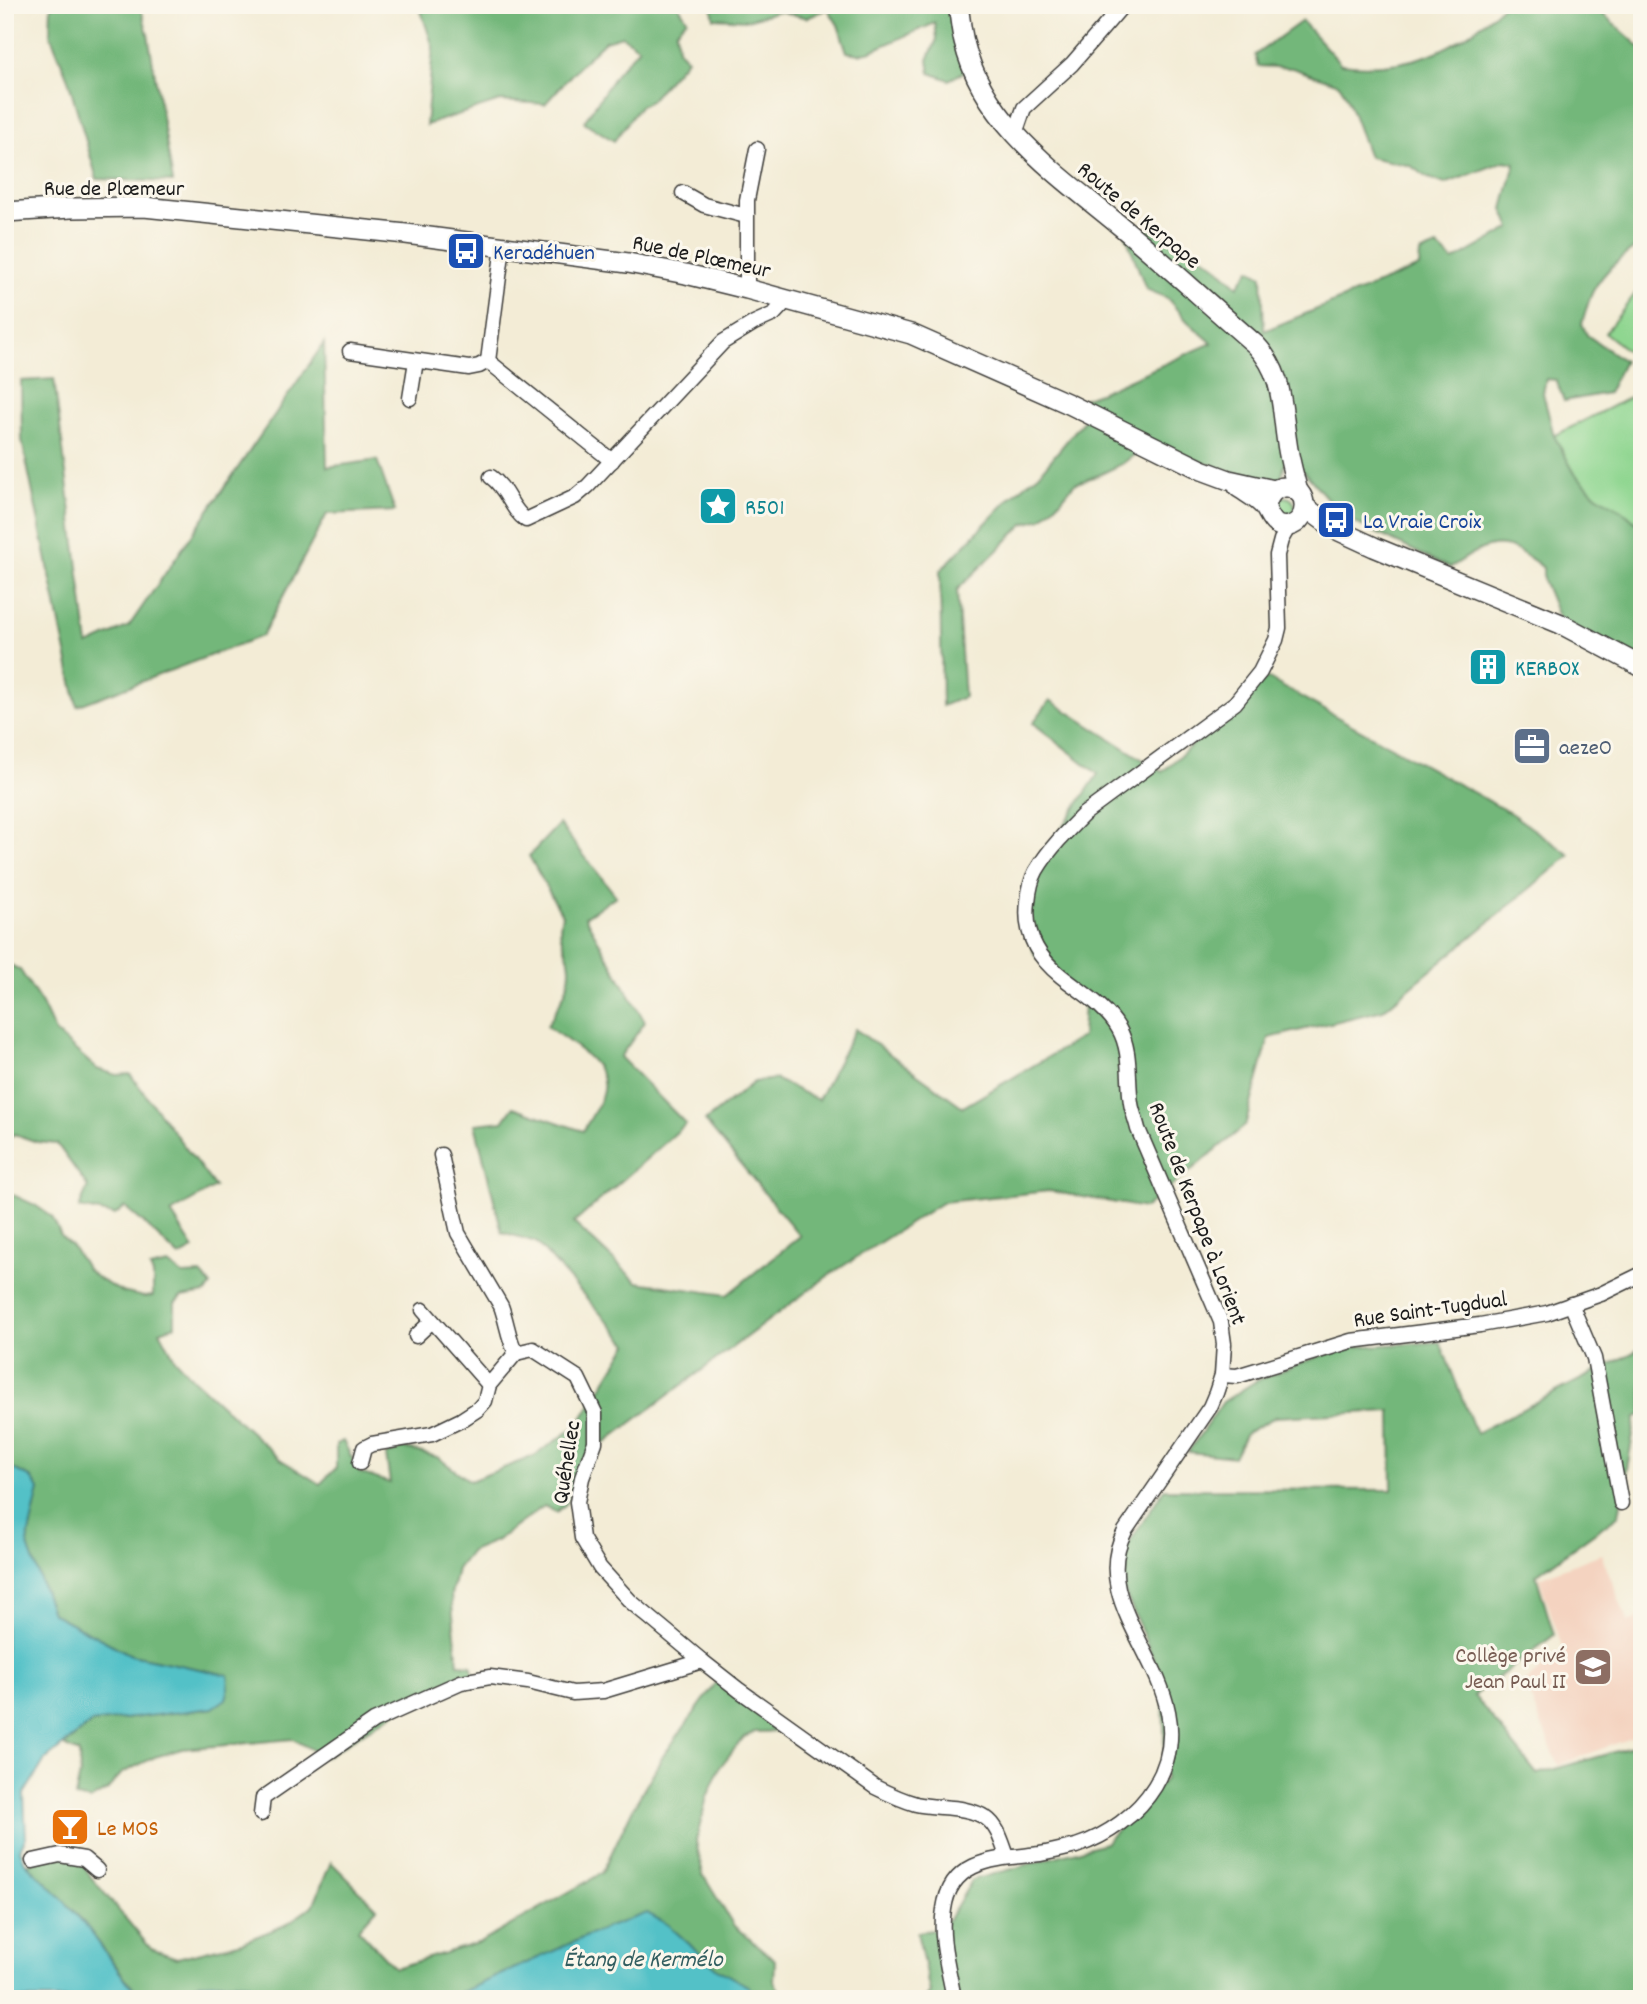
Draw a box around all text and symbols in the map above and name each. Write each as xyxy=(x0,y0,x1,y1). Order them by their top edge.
street label: Route de Kerpape xyxy=(1069,155,1207,278)
street label: Rue de Plœmeur xyxy=(44,174,185,207)
street label: Rue de Plœmeur xyxy=(629,228,774,289)
bus stop icon: Keradéhuen xyxy=(445,230,487,272)
place label: Keradéhuen xyxy=(493,238,595,271)
place icon: R501 xyxy=(697,485,739,527)
place label: R501 xyxy=(745,493,784,526)
bus stop icon: La Vraie Croix xyxy=(1315,499,1357,541)
place label: La Vraie Croix xyxy=(1363,507,1482,540)
building icon: KERBOX xyxy=(1467,646,1509,688)
place label: KERBOX xyxy=(1515,654,1580,687)
office icon: aezeO xyxy=(1511,725,1553,767)
place label: aezeO xyxy=(1559,733,1612,766)
street label: Route de Kerpape à Lorient xyxy=(1138,1098,1253,1331)
street label: Rue Saint-Tugdual xyxy=(1352,1284,1510,1339)
street label: Quéhellec xyxy=(546,1418,591,1507)
place label: Collège privé Jean Paul II xyxy=(1455,1641,1566,1700)
school or university icon: Collège privé Jean Paul II xyxy=(1572,1646,1614,1688)
bar icon: Le MOS xyxy=(49,1806,91,1848)
place label: Le MOS xyxy=(97,1814,159,1847)
water label: Étang de Kermélo xyxy=(563,1944,724,1978)

